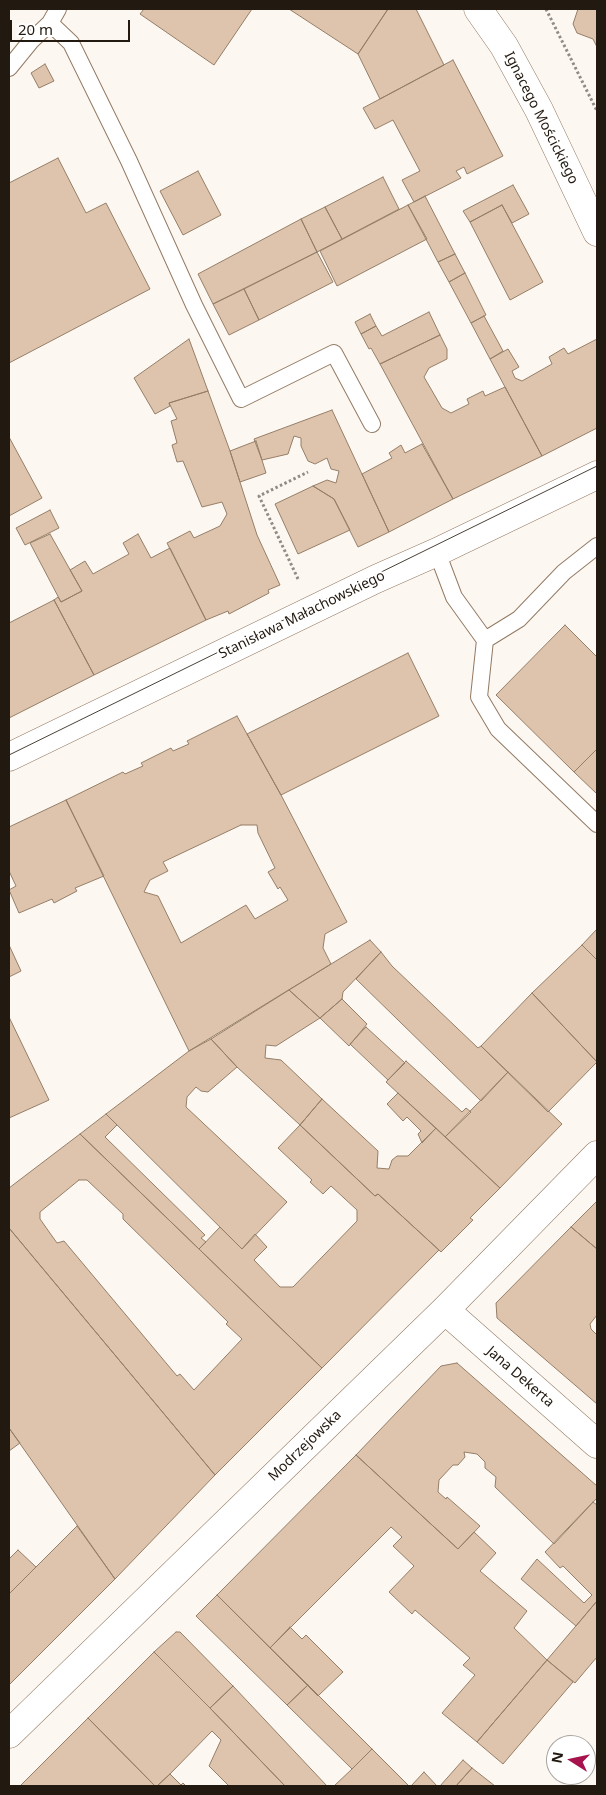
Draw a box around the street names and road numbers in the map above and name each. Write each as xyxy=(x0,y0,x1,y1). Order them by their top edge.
street label: Ignacego Mościckiego xyxy=(500,49,582,187)
street label: Stanisława Małachowskiego xyxy=(216,567,388,663)
street label: Jana Dekerta xyxy=(483,1343,557,1411)
street label: Modrzejowska xyxy=(265,1407,345,1485)

